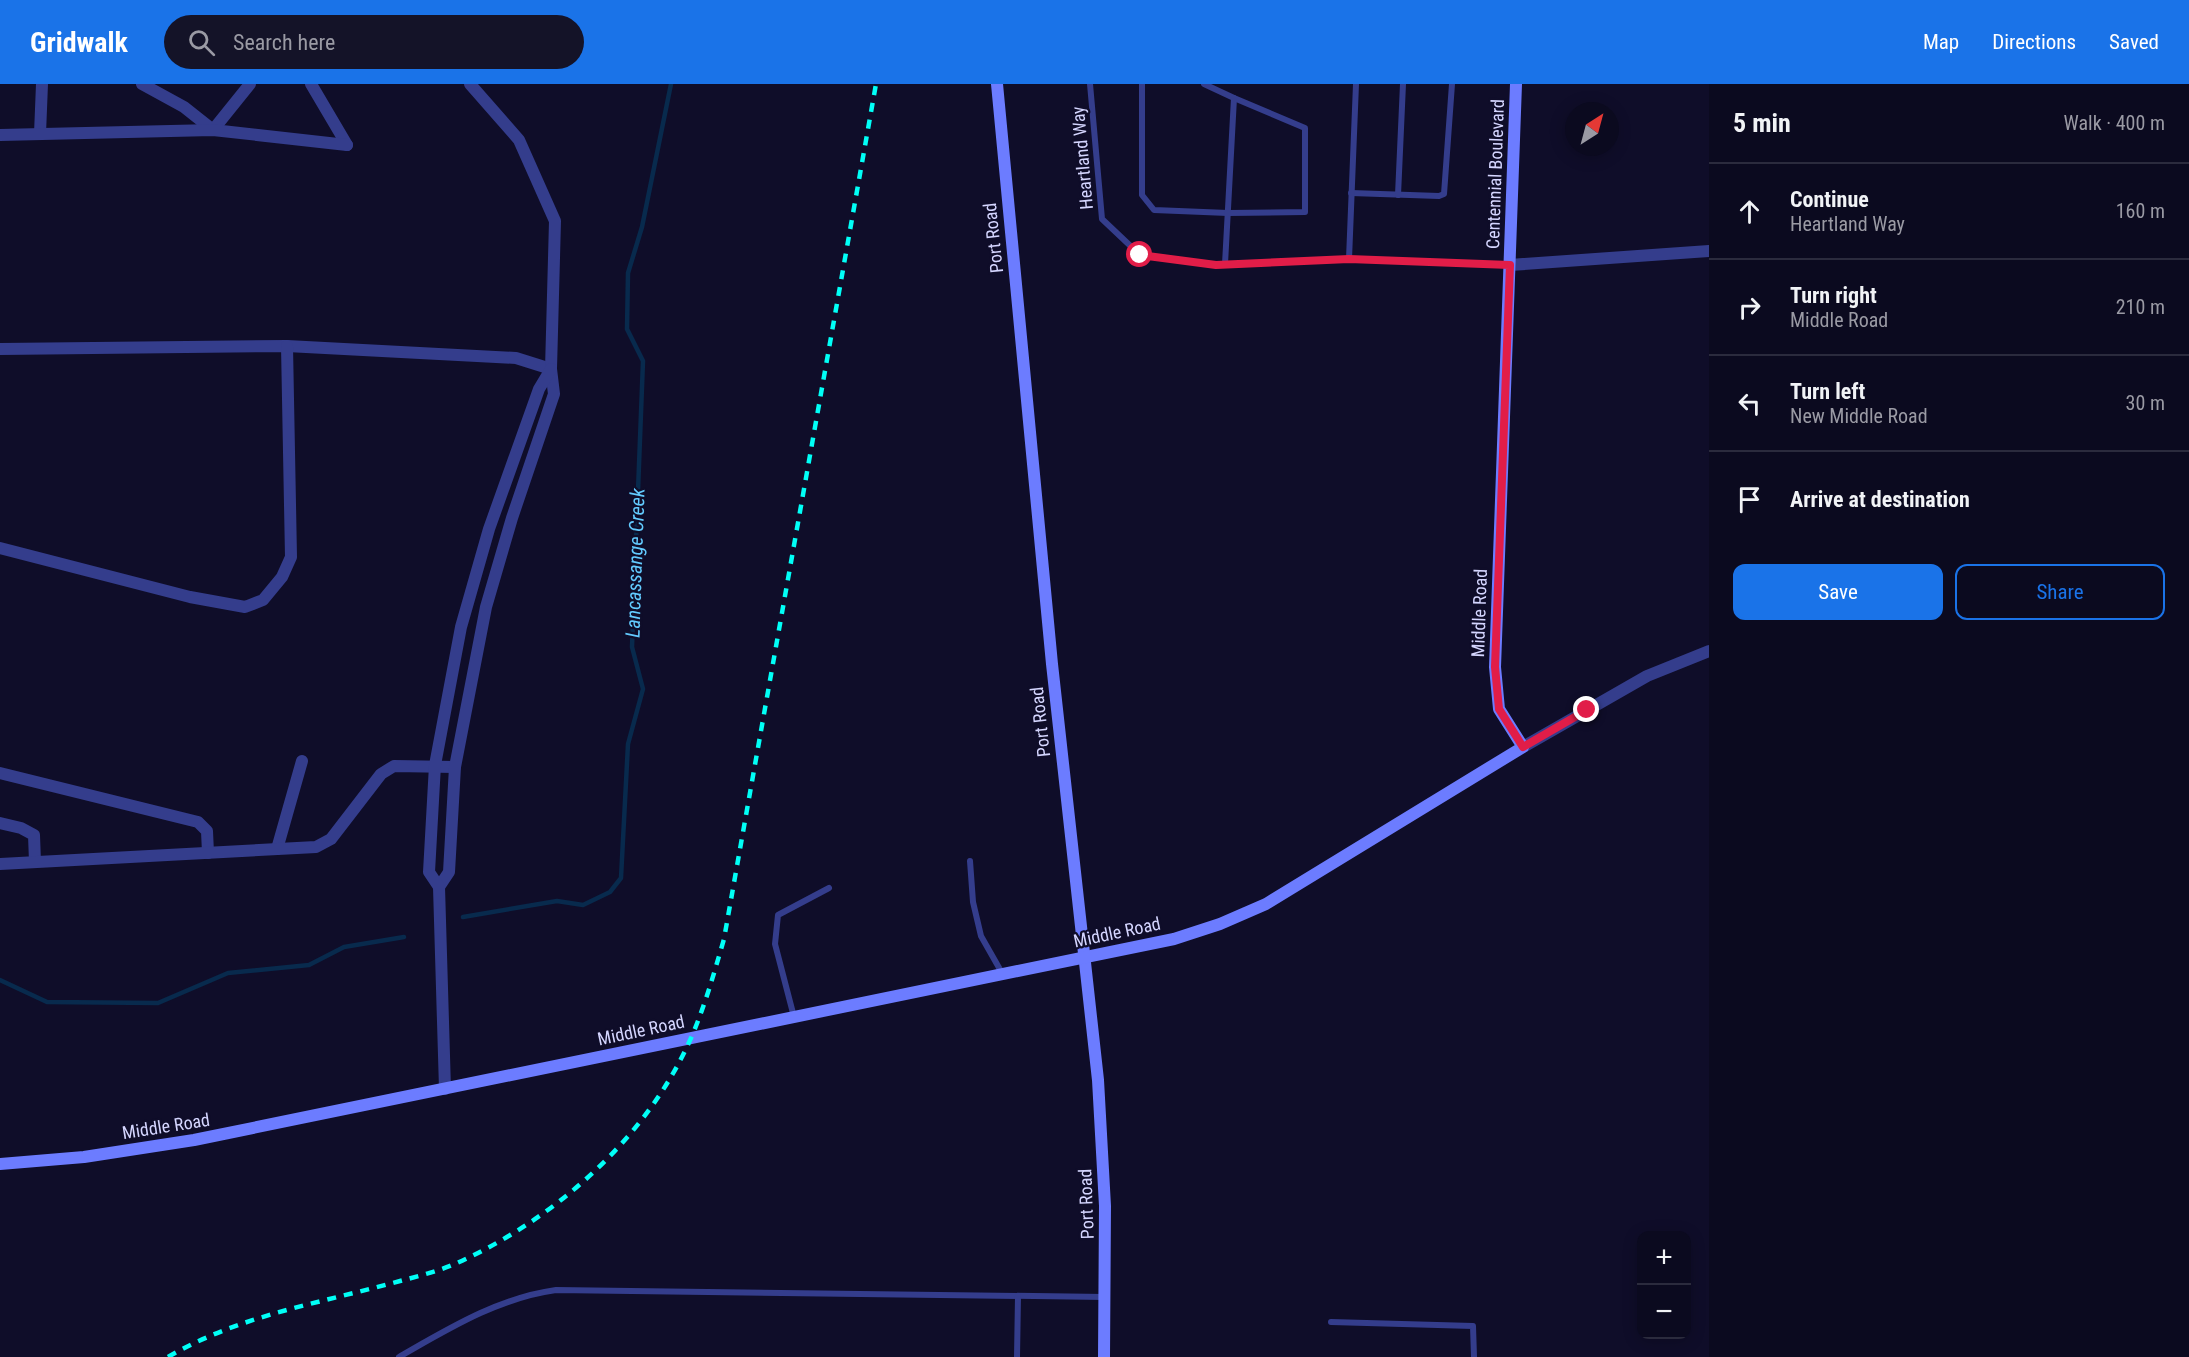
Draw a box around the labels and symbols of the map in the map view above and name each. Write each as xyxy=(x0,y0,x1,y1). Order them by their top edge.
street label: Centennial Boulevard xyxy=(1482,99,1508,249)
north arrow xyxy=(1565,102,1619,156)
street label: Heartland Way xyxy=(1067,105,1097,210)
street label: Port Road xyxy=(979,202,1007,274)
route start xyxy=(1126,241,1152,267)
water label: Lancassange Creek xyxy=(620,487,650,638)
street label: Middle Road xyxy=(1467,568,1491,658)
street label: Port Road xyxy=(1026,686,1054,758)
route end xyxy=(1573,696,1599,722)
street label: Middle Road xyxy=(1072,913,1162,951)
street label: Middle Road xyxy=(596,1011,686,1049)
street label: Middle Road xyxy=(121,1109,211,1143)
street label: Port Road xyxy=(1074,1168,1098,1240)

